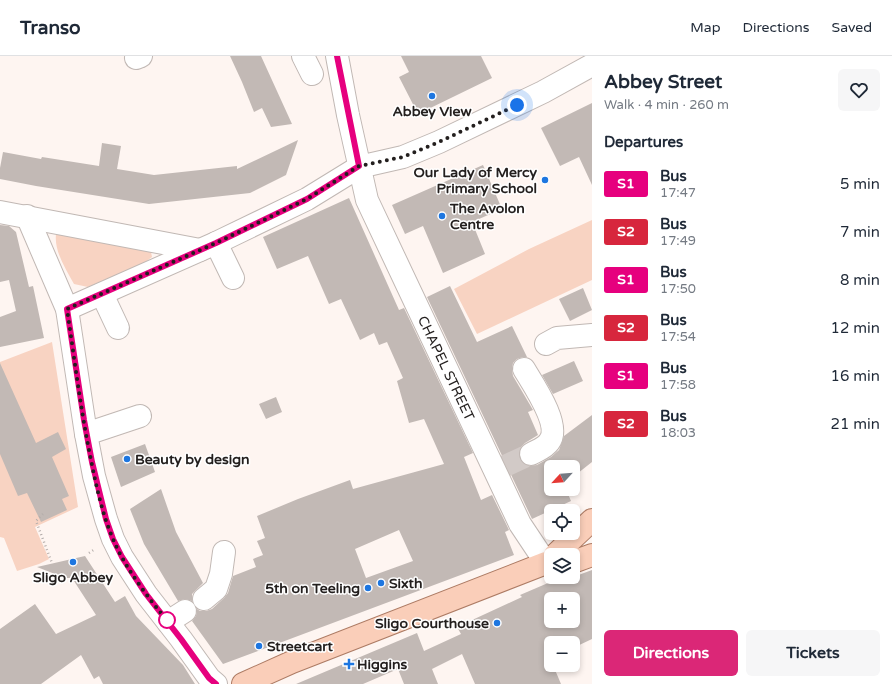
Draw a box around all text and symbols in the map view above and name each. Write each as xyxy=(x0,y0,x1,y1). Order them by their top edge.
text: Transo xyxy=(20,17,81,39)
text: Map xyxy=(690,19,721,36)
text: Directions xyxy=(743,19,810,36)
text: Saved xyxy=(832,19,872,36)
button: heart xyxy=(838,69,880,111)
text: Abbey Street xyxy=(604,71,722,93)
marker: Abbey View xyxy=(427,91,437,101)
your location xyxy=(507,95,527,115)
text: Walk · 4 min · 260 m xyxy=(604,97,729,113)
place label: Abbey View xyxy=(392,103,472,120)
text: Departures xyxy=(604,133,683,151)
place label: Our Lady of Mercy Primary School xyxy=(413,164,537,197)
text: Bus xyxy=(660,167,687,185)
marker: Our Lady of Mercy Primary School xyxy=(540,175,550,185)
text: S1 xyxy=(617,175,635,192)
text: 5 min xyxy=(840,175,880,193)
text: 17:47 xyxy=(660,185,696,201)
place label: The Avolon Centre xyxy=(449,200,525,233)
marker: The Avolon Centre xyxy=(437,211,447,221)
text: Bus xyxy=(660,215,687,233)
text: S2 xyxy=(617,223,635,240)
text: 7 min xyxy=(840,223,880,241)
text: 17:49 xyxy=(660,233,696,249)
text: Bus xyxy=(660,263,687,281)
text: S1 xyxy=(617,271,635,288)
text: 8 min xyxy=(840,271,880,289)
text: 17:50 xyxy=(660,281,696,297)
text: Bus xyxy=(660,311,687,329)
street label: CHAPEL STREET xyxy=(414,313,478,424)
text: S2 xyxy=(617,319,635,336)
text: 12 min xyxy=(831,319,880,337)
text: 17:54 xyxy=(660,329,696,345)
text: Bus xyxy=(660,359,687,377)
text: S1 xyxy=(617,367,635,384)
text: 16 min xyxy=(831,367,880,385)
text: 17:58 xyxy=(660,377,696,393)
text: Bus xyxy=(660,407,687,425)
text: S2 xyxy=(617,415,635,432)
text: 21 min xyxy=(831,415,880,433)
text: 18:03 xyxy=(660,425,696,441)
place label: Beauty by design xyxy=(135,451,250,468)
marker: Beauty by design xyxy=(122,454,132,464)
north arrow xyxy=(544,460,580,496)
map controls xyxy=(544,460,580,672)
button: locate xyxy=(544,504,580,540)
button: layers xyxy=(544,548,580,584)
marker: Sligo Abbey xyxy=(68,557,78,567)
place label: Sligo Abbey xyxy=(33,569,113,586)
place label: Sixth xyxy=(389,575,422,592)
marker: Sixth xyxy=(376,578,386,588)
place label: 5th on Teeling xyxy=(265,580,360,597)
marker: 5th on Teeling xyxy=(363,583,373,593)
button: + xyxy=(544,592,580,628)
unlabelled marker xyxy=(158,611,176,629)
place label: Sligo Courthouse xyxy=(375,615,489,632)
marker: Sligo Courthouse xyxy=(492,618,502,628)
button: Directions xyxy=(604,630,738,676)
button: Tickets xyxy=(746,630,880,676)
button: − xyxy=(544,636,580,672)
place label: Streetcart xyxy=(267,638,334,655)
marker: Streetcart xyxy=(254,641,264,651)
place label: Higgins xyxy=(357,656,408,673)
marker: Higgins xyxy=(344,659,354,669)

